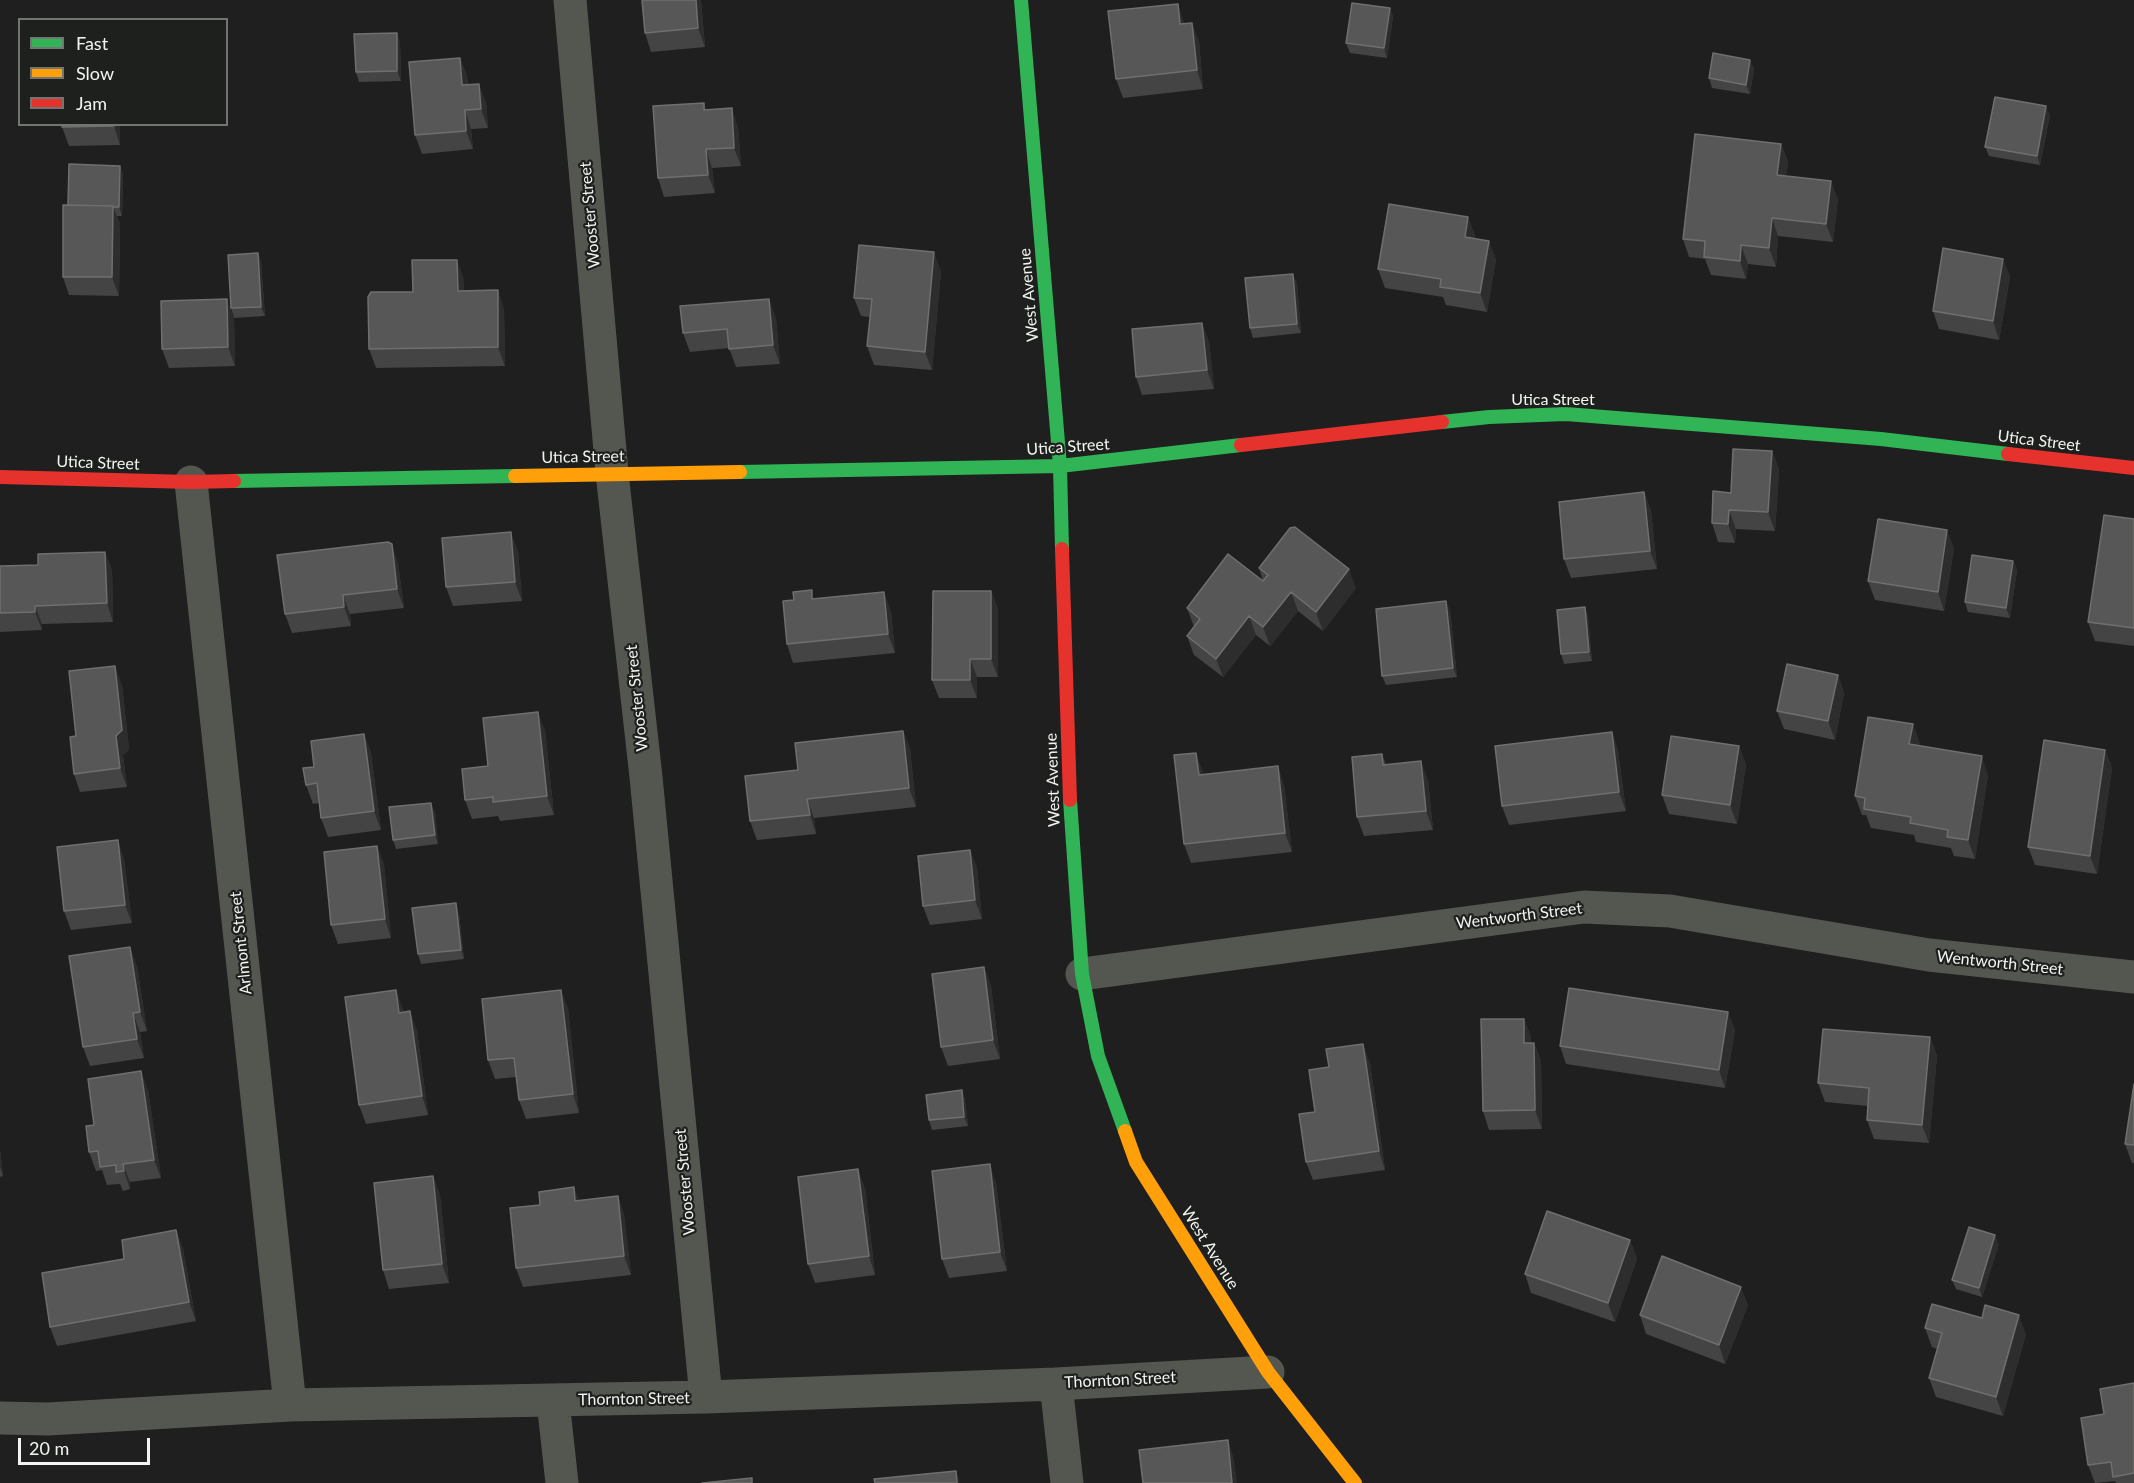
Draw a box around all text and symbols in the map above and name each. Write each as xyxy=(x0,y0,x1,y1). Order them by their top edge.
legend xyxy=(18,18,228,126)
text: Fast xyxy=(76,32,108,54)
text: Slow xyxy=(76,62,114,84)
text: Jam xyxy=(76,92,107,114)
street label: Wooster Street xyxy=(576,161,604,269)
street label: West Avenue xyxy=(1015,247,1043,343)
street label: Utica Street xyxy=(1511,390,1595,410)
street label: Utica Street xyxy=(1997,426,2081,456)
street label: Utica Street xyxy=(1026,435,1110,459)
street label: Utica Street xyxy=(541,447,625,467)
street label: Utica Street xyxy=(56,452,140,474)
street label: Wooster Street xyxy=(622,644,652,752)
street label: West Avenue xyxy=(1042,733,1064,827)
street label: Arlmont Street xyxy=(226,891,256,995)
street label: Wentworth Street xyxy=(1455,899,1583,933)
street label: Wentworth Street xyxy=(1936,947,2064,979)
street label: Wooster Street xyxy=(671,1128,699,1236)
street label: West Avenue xyxy=(1177,1203,1243,1293)
street label: Thornton Street xyxy=(1064,1367,1176,1393)
street label: Thornton Street xyxy=(578,1388,690,1410)
scale bar xyxy=(21,1426,153,1464)
text: 20 m xyxy=(29,1437,69,1459)

